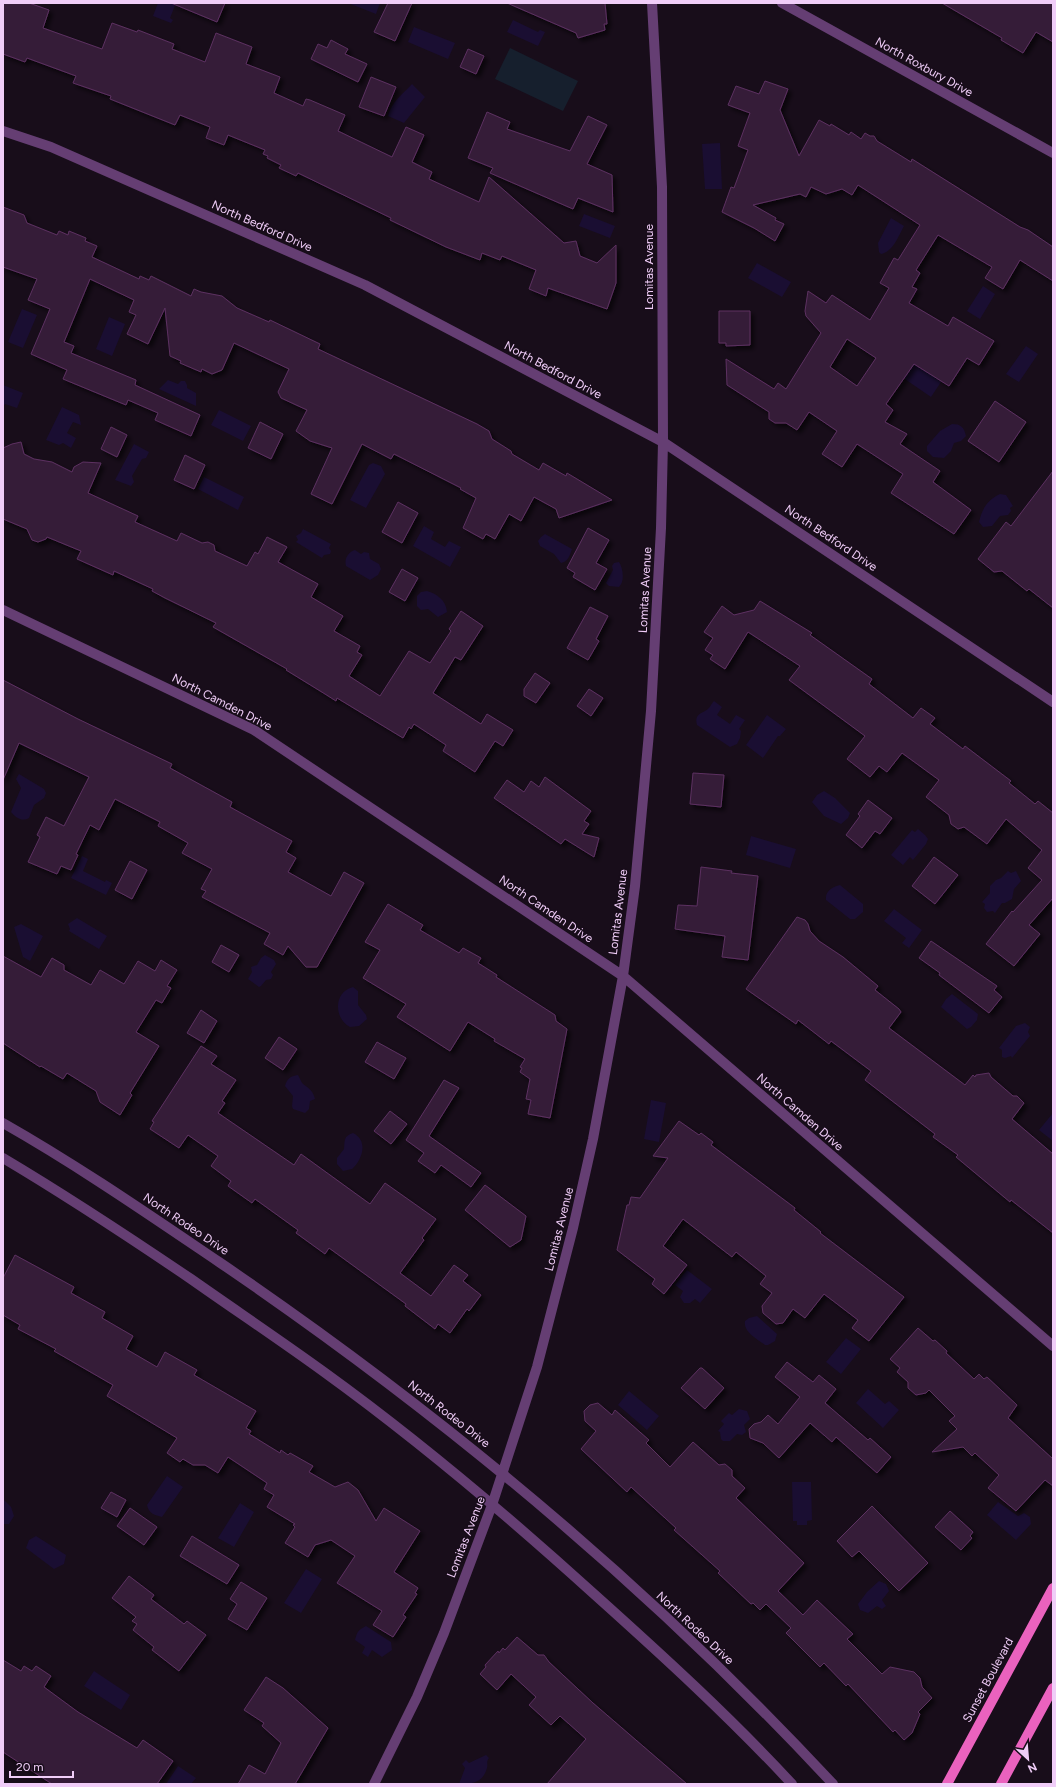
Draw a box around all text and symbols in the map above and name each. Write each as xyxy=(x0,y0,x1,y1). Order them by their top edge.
street label: North Roxbury Drive xyxy=(873,34,976,100)
street label: North Bedford Drive xyxy=(210,198,315,255)
street label: Lomitas Avenue xyxy=(642,224,656,310)
street label: North Bedford Drive xyxy=(502,338,605,402)
street label: North Bedford Drive xyxy=(782,502,880,574)
street label: Lomitas Avenue xyxy=(636,546,654,633)
street label: North Camden Drive xyxy=(170,671,275,734)
street label: Lomitas Avenue xyxy=(606,868,630,956)
street label: North Camden Drive xyxy=(496,872,596,946)
street label: North Camden Drive xyxy=(754,1070,847,1154)
street label: Lomitas Avenue xyxy=(542,1185,576,1272)
street label: North Rodeo Drive xyxy=(141,1190,232,1258)
street label: North Rodeo Drive xyxy=(405,1378,493,1451)
street label: Lomitas Avenue xyxy=(444,1494,488,1580)
street label: North Rodeo Drive xyxy=(654,1589,737,1668)
street label: Sunset Boulevard xyxy=(960,1635,1016,1725)
north arrow xyxy=(1008,1739,1048,1779)
scale bar xyxy=(10,1753,73,1779)
text: 20 m xyxy=(16,1760,44,1774)
text: N xyxy=(1025,1760,1039,1775)

